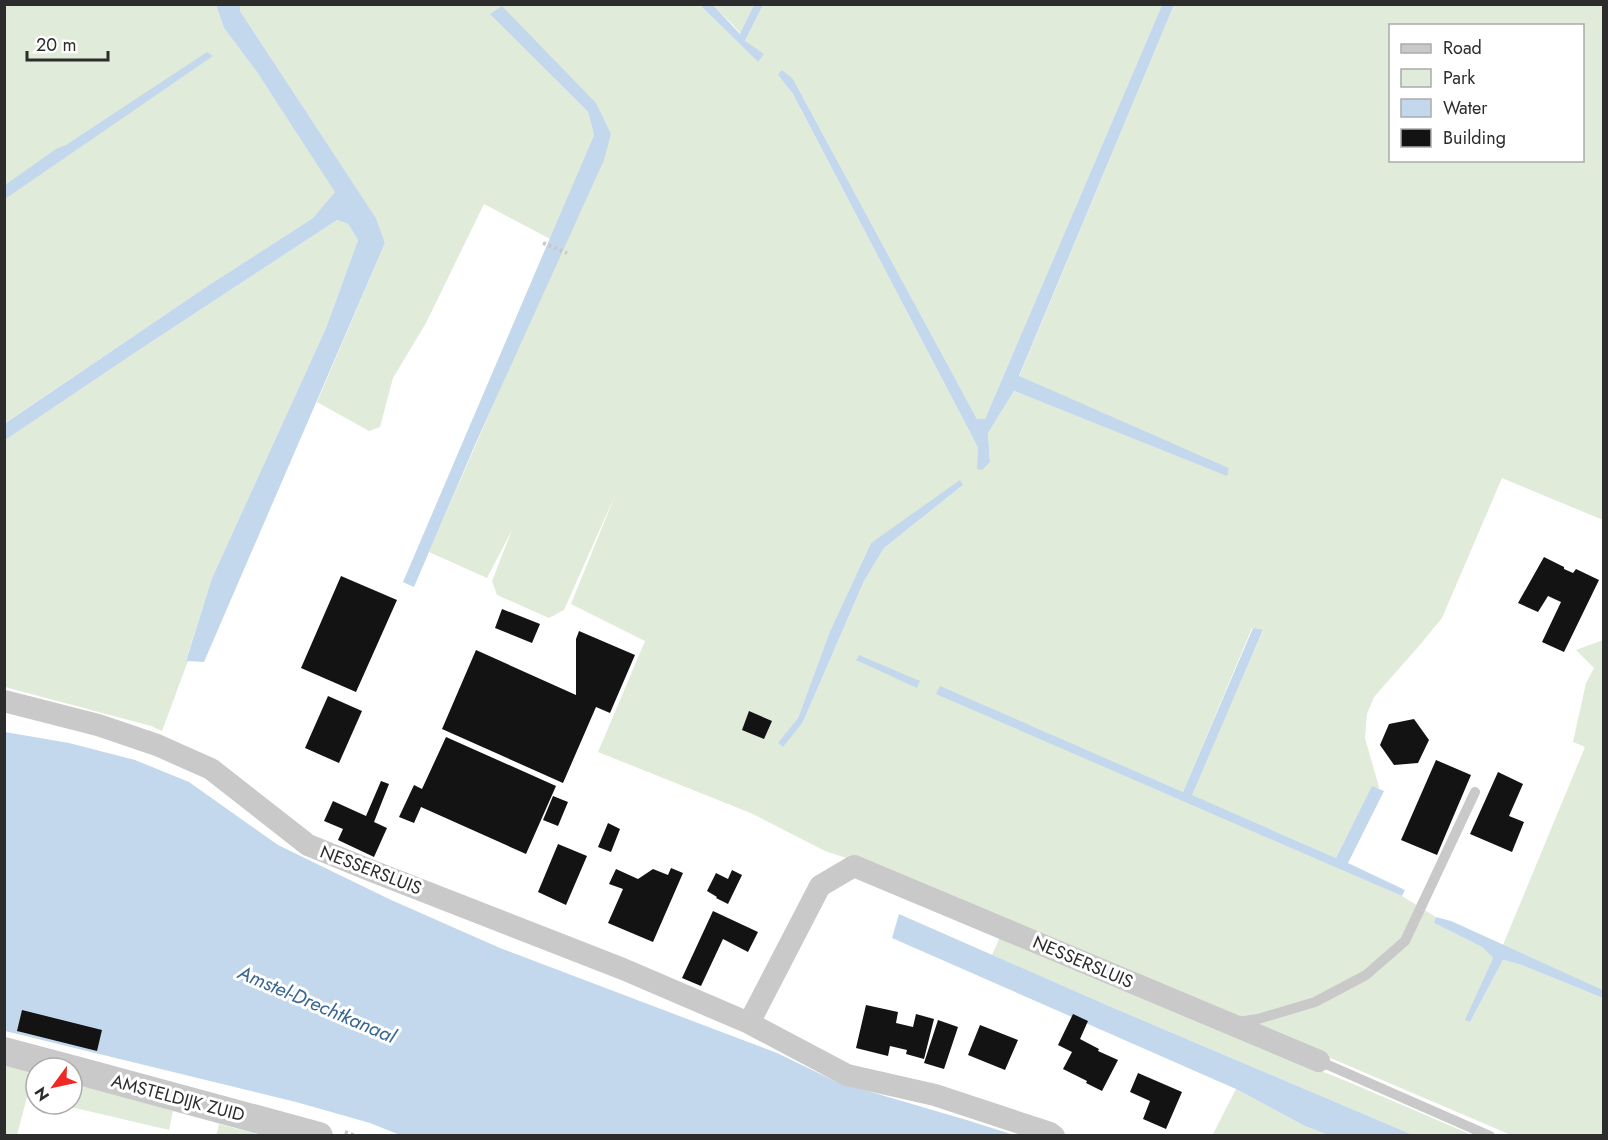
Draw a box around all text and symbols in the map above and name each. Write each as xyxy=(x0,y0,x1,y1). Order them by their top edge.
scale bar xyxy=(27,24,108,62)
legend xyxy=(1389,24,1584,162)
text: 20 m xyxy=(36,32,76,58)
text: Road xyxy=(1443,35,1482,61)
text: Park xyxy=(1443,65,1475,91)
text: Water xyxy=(1443,95,1488,121)
text: Building xyxy=(1443,125,1506,151)
street label: NESSERSLUIS xyxy=(316,839,426,901)
street label: NESSERSLUIS xyxy=(1029,929,1137,995)
water label: Amstel-Drechtkanaal xyxy=(232,958,402,1051)
north arrow xyxy=(24,1056,84,1116)
street label: AMSTELDIJK ZUID xyxy=(108,1068,248,1128)
text: N xyxy=(29,1082,55,1105)

